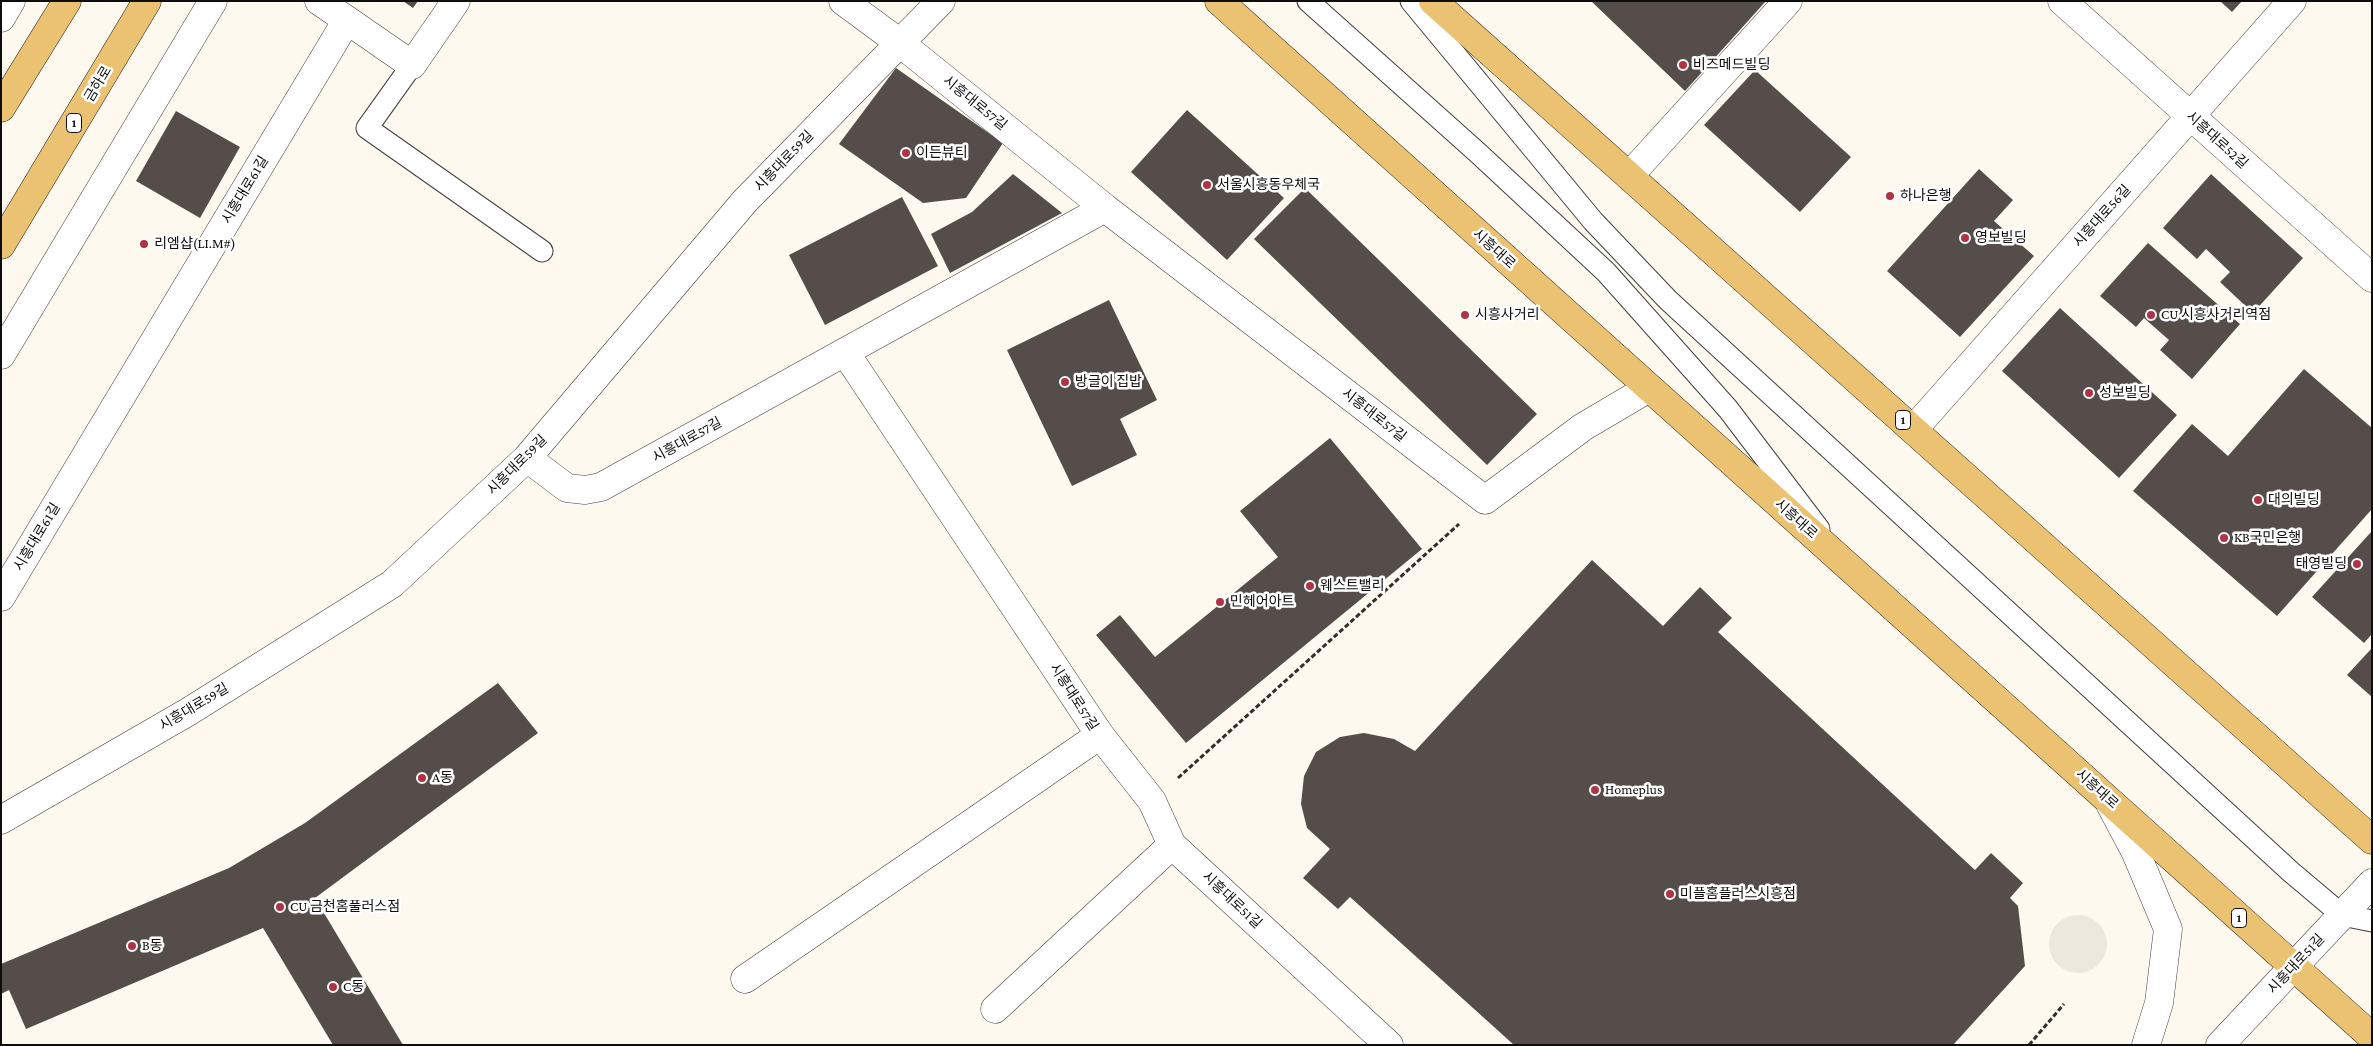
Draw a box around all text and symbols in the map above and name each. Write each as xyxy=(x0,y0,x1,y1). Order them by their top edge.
place label: 비즈메드빌딩 xyxy=(1693,57,1770,73)
marker: 비즈메드빌딩 xyxy=(1677,59,1689,71)
street label: 금하로 xyxy=(81,63,115,105)
street label: 시흥대로57길 xyxy=(940,72,1010,134)
street label: 시흥대로52길 xyxy=(2183,108,2251,172)
road number: 1 xyxy=(66,114,82,132)
street label: 시흥대로59길 xyxy=(751,127,817,195)
place label: 이든뷰티 xyxy=(916,145,968,161)
marker: 이든뷰티 xyxy=(900,147,912,159)
street label: 시흥대로61길 xyxy=(218,153,272,227)
place label: 서울시흥동우체국 xyxy=(1217,177,1320,193)
marker: 서울시흥동우체국 xyxy=(1201,179,1213,191)
street label: 시흥대로56길 xyxy=(2070,181,2134,251)
place label: 하나은행 xyxy=(1900,188,1952,204)
marker: 하나은행 xyxy=(1884,190,1896,202)
street label: 시흥대로 xyxy=(1469,226,1519,272)
place label: 영보빌딩 xyxy=(1975,230,2027,246)
marker: 영보빌딩 xyxy=(1959,232,1971,244)
place label: 리엠샵(LI.M#) xyxy=(154,236,236,252)
marker: 리엠샵(LI.M#) xyxy=(138,238,150,250)
place label: 시흥사거리 xyxy=(1475,307,1539,323)
place label: CU 시흥사거리역점 xyxy=(2161,307,2271,323)
marker: 시흥사거리 xyxy=(1459,309,1471,321)
marker: CU 시흥사거리역점 xyxy=(2145,309,2157,321)
place label: 방글이 집밥 xyxy=(1075,374,1142,390)
marker: 방글이 집밥 xyxy=(1059,376,1071,388)
street label: 시흥대로57길 xyxy=(1338,385,1410,445)
place label: 성보빌딩 xyxy=(2099,385,2151,401)
marker: 성보빌딩 xyxy=(2083,387,2095,399)
road number: 1 xyxy=(1896,410,1910,430)
street label: 시흥대로57길 xyxy=(649,414,725,466)
street label: 시흥대로59길 xyxy=(484,432,550,498)
place label: 대의빌딩 xyxy=(2268,492,2320,508)
marker: 대의빌딩 xyxy=(2252,494,2264,506)
street label: 시흥대로 xyxy=(1771,496,1821,542)
street label: 시흥대로61길 xyxy=(10,500,64,574)
place label: KB국민은행 xyxy=(2234,530,2301,546)
marker: KB국민은행 xyxy=(2218,532,2230,544)
place label: 태영빌딩 xyxy=(2295,556,2347,572)
marker: 태영빌딩 xyxy=(2351,558,2363,570)
place label: 웨스트밸리 xyxy=(1320,578,1384,594)
marker: 웨스트밸리 xyxy=(1304,580,1316,592)
place label: 민헤어아트 xyxy=(1230,594,1294,610)
marker: 민헤어아트 xyxy=(1214,596,1226,608)
street label: 시흥대로57길 xyxy=(1046,660,1102,734)
street label: 시흥대로59길 xyxy=(156,680,232,734)
street label: 시흥대로 xyxy=(2072,766,2122,812)
place label: A동 xyxy=(432,770,453,786)
marker: A동 xyxy=(416,772,428,784)
place label: Homeplus xyxy=(1605,782,1662,798)
marker: Homeplus xyxy=(1589,784,1601,796)
street label: 시흥대로51길 xyxy=(1199,868,1265,932)
place label: 미플홈플러스시흥점 xyxy=(1680,886,1796,902)
marker: 미플홈플러스시흥점 xyxy=(1664,888,1676,900)
place label: CU 금천홈풀러스점 xyxy=(290,899,400,915)
marker: CU 금천홈풀러스점 xyxy=(274,901,286,913)
road number: 1 xyxy=(2232,908,2246,928)
street label: 시흥대로51길 xyxy=(2264,931,2328,997)
place label: B동 xyxy=(142,938,163,954)
marker: B동 xyxy=(126,940,138,952)
place label: C동 xyxy=(343,979,364,995)
marker: C동 xyxy=(327,981,339,993)

